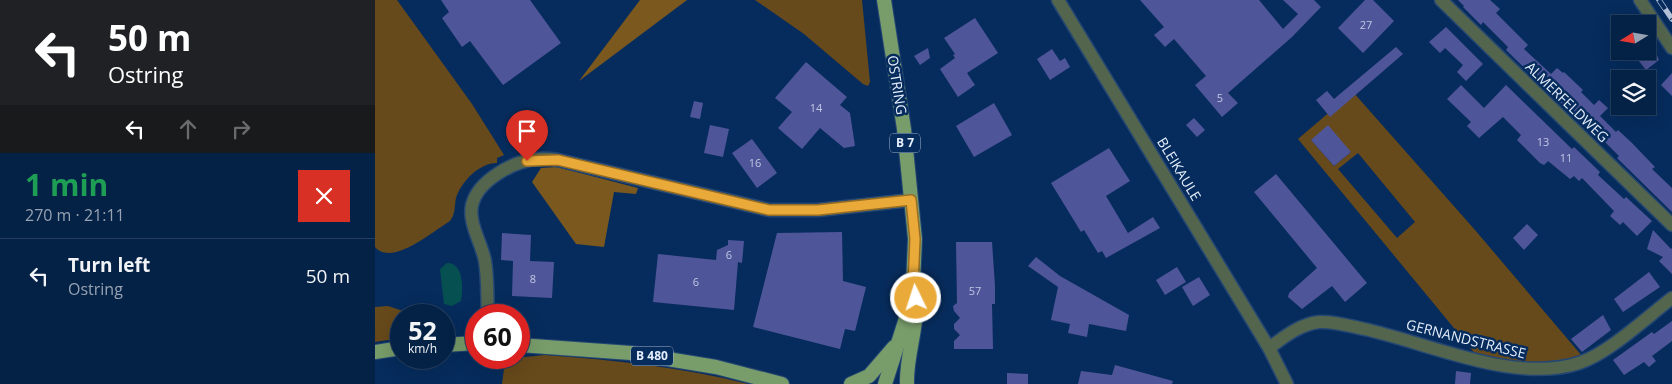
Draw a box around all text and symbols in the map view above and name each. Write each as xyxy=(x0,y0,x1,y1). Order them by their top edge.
text: 50 m xyxy=(108,14,191,61)
north arrow xyxy=(1611,15,1656,60)
map controls xyxy=(1611,15,1656,115)
house number: 27 xyxy=(1360,17,1372,32)
icon: left xyxy=(25,20,90,85)
street label: OSTRING xyxy=(883,54,912,116)
street label: ALMERFELDWEG xyxy=(1522,57,1613,146)
text: Ostring xyxy=(108,59,183,89)
button: layers xyxy=(1611,70,1656,115)
house number: 5 xyxy=(1217,90,1223,105)
house number: 14 xyxy=(810,100,823,115)
pin xyxy=(506,110,548,161)
icon: left xyxy=(121,115,149,143)
icon: ahead xyxy=(174,115,202,143)
icon: right xyxy=(227,115,255,143)
icon: arrive xyxy=(513,117,541,145)
road number: B 7 xyxy=(890,134,920,152)
street label: BLEIKAULE xyxy=(1153,134,1206,204)
house number: 13 xyxy=(1537,134,1549,149)
house number: 11 xyxy=(1560,150,1572,165)
house number: 16 xyxy=(749,155,761,170)
text: 1 min xyxy=(25,164,108,205)
button: close xyxy=(298,170,350,222)
text: 270 m · 21:11 xyxy=(25,204,125,226)
house number: 6 xyxy=(726,247,732,262)
text: Turn left xyxy=(68,252,150,278)
icon: left xyxy=(25,262,53,290)
text: 50 m xyxy=(306,263,350,289)
house number: 8 xyxy=(530,271,536,286)
position arrow xyxy=(889,271,941,323)
house number: 6 xyxy=(693,274,699,289)
text: Ostring xyxy=(68,278,123,300)
house number: 57 xyxy=(969,283,981,298)
speed limit sign: 60 xyxy=(465,304,530,369)
text: 52 xyxy=(408,313,437,347)
street label: GERNANDSTRASSE xyxy=(1404,314,1528,363)
text: km/h xyxy=(408,340,437,357)
road number: B 480 xyxy=(631,346,673,366)

